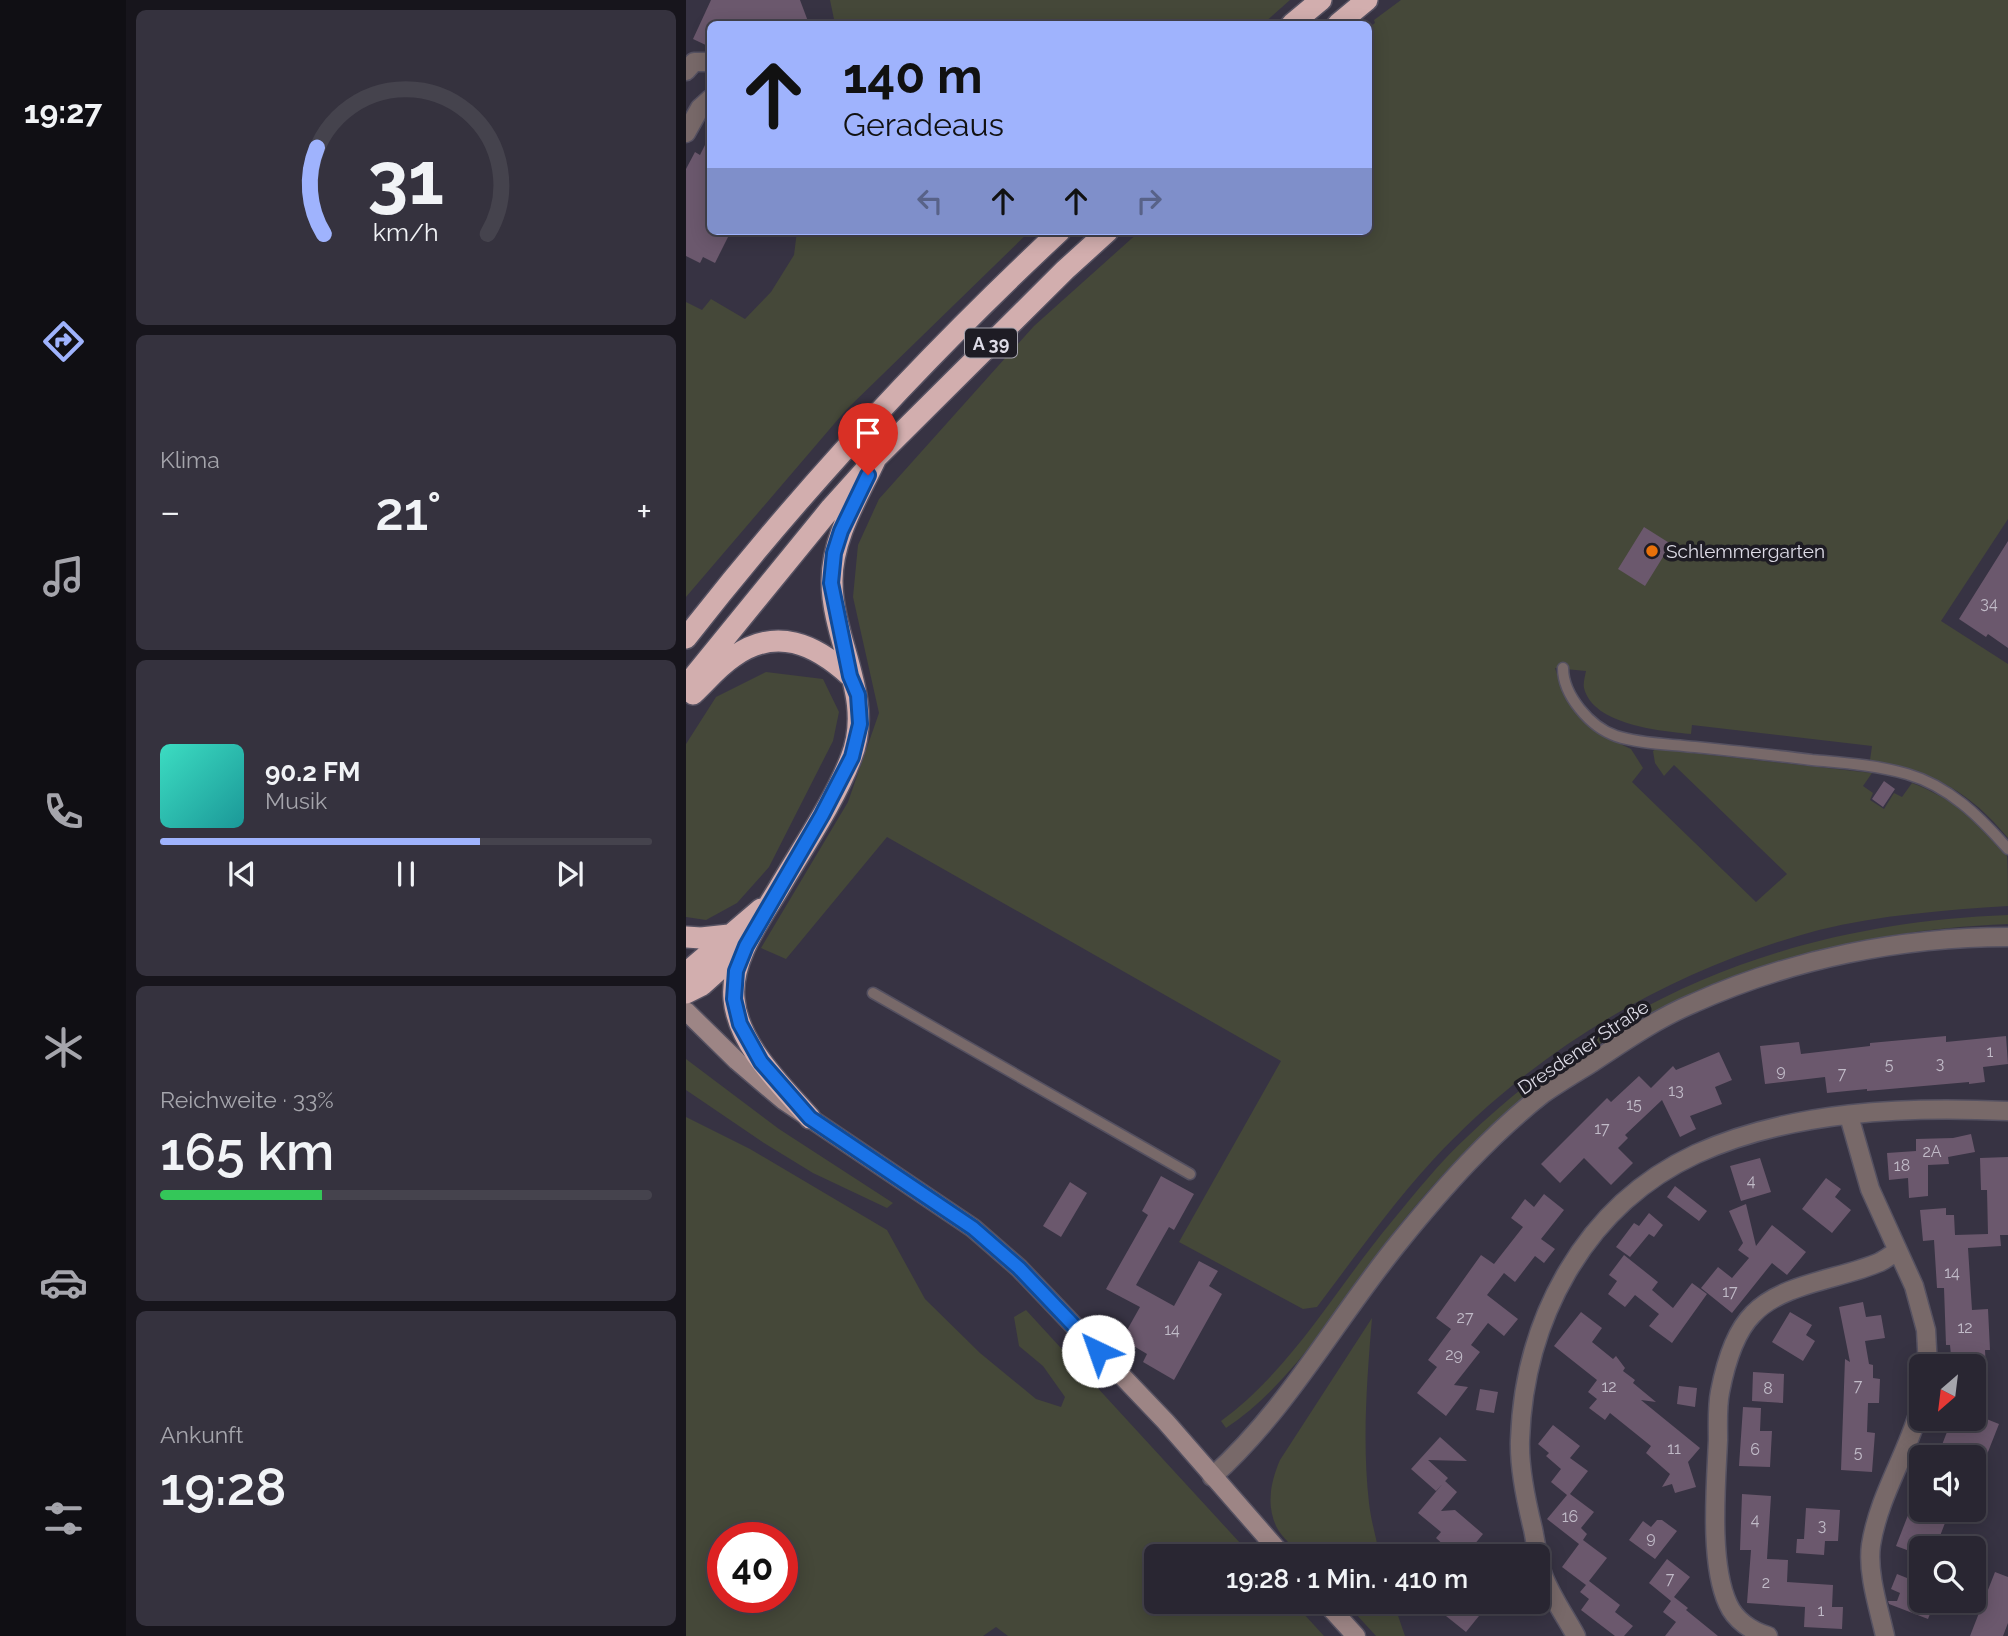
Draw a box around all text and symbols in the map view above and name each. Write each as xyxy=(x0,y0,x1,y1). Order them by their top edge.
text: 140 m xyxy=(843,47,983,104)
icon: ahead xyxy=(728,49,819,140)
text: 19:27 xyxy=(24,93,102,130)
text: Geradeaus xyxy=(843,106,1004,143)
text: 31 xyxy=(368,136,444,221)
icon: left xyxy=(911,182,949,220)
icon: ahead xyxy=(984,182,1022,220)
icon: ahead xyxy=(1057,182,1095,220)
icon: right xyxy=(1130,182,1168,220)
text: km/h xyxy=(373,216,439,246)
icon: directions xyxy=(39,317,88,366)
road number: A 39 xyxy=(965,328,1017,358)
pin xyxy=(838,403,898,475)
icon: arrive xyxy=(849,414,887,452)
text: Klima xyxy=(160,446,220,473)
text: 21° xyxy=(375,481,442,542)
text: − xyxy=(160,489,180,534)
text: + xyxy=(636,489,652,534)
place label: Schlemmergarten xyxy=(1666,540,1825,562)
marker: Schlemmergarten xyxy=(1644,543,1660,559)
icon: music xyxy=(39,552,88,601)
house number: 34 xyxy=(1980,594,1998,613)
text: 90.2 FM xyxy=(265,757,360,787)
icon: phone xyxy=(39,787,88,836)
text: Musik xyxy=(265,787,327,814)
icon: previous xyxy=(223,855,261,893)
icon: pause xyxy=(387,855,425,893)
icon: next xyxy=(551,855,589,893)
street label: Dresdener Straße xyxy=(1513,995,1653,1099)
icon: climate xyxy=(39,1023,88,1072)
house number: 1 xyxy=(1987,1042,1994,1061)
house number: 3 xyxy=(1936,1054,1944,1073)
house number: 5 xyxy=(1885,1055,1894,1074)
house number: 9 xyxy=(1776,1061,1786,1080)
house number: 7 xyxy=(1838,1064,1847,1083)
house number: 13 xyxy=(1668,1081,1684,1100)
text: Reichweite · 33% xyxy=(160,1086,334,1113)
house number: 15 xyxy=(1626,1095,1642,1114)
house number: 17 xyxy=(1594,1119,1610,1138)
text: 165 km xyxy=(160,1121,334,1182)
house number: 2A xyxy=(1922,1142,1942,1161)
house number: 18 xyxy=(1894,1156,1910,1175)
house number: 4 xyxy=(1747,1171,1756,1190)
icon: car xyxy=(39,1258,88,1307)
house number: 14 xyxy=(1944,1263,1960,1282)
house number: 17 xyxy=(1722,1282,1738,1301)
house number: 27 xyxy=(1457,1308,1474,1327)
position arrow xyxy=(1061,1314,1135,1388)
house number: 12 xyxy=(1957,1318,1973,1337)
house number: 14 xyxy=(1164,1320,1180,1339)
house number: 29 xyxy=(1445,1345,1463,1364)
north arrow xyxy=(1909,1354,1986,1432)
map controls xyxy=(1909,1354,1986,1613)
house number: 7 xyxy=(1854,1376,1863,1395)
house number: 12 xyxy=(1601,1377,1617,1396)
house number: 8 xyxy=(1763,1379,1773,1398)
text: Ankunft xyxy=(160,1421,243,1448)
house number: 11 xyxy=(1667,1439,1681,1458)
house number: 6 xyxy=(1750,1440,1760,1459)
house number: 5 xyxy=(1854,1443,1863,1462)
button: sound xyxy=(1909,1445,1986,1522)
text: 19:28 xyxy=(160,1456,287,1517)
icon: filters xyxy=(39,1494,88,1543)
house number: 16 xyxy=(1562,1507,1578,1526)
house number: 4 xyxy=(1751,1510,1760,1529)
house number: 3 xyxy=(1818,1516,1826,1535)
speed limit sign: 40 xyxy=(707,1522,798,1613)
house number: 9 xyxy=(1646,1528,1656,1547)
button: search xyxy=(1909,1536,1986,1613)
text: 19:28 · 1 Min. · 410 m xyxy=(1226,1564,1468,1594)
house number: 7 xyxy=(1666,1569,1675,1588)
house number: 2 xyxy=(1762,1573,1770,1592)
house number: 1 xyxy=(1818,1601,1825,1620)

